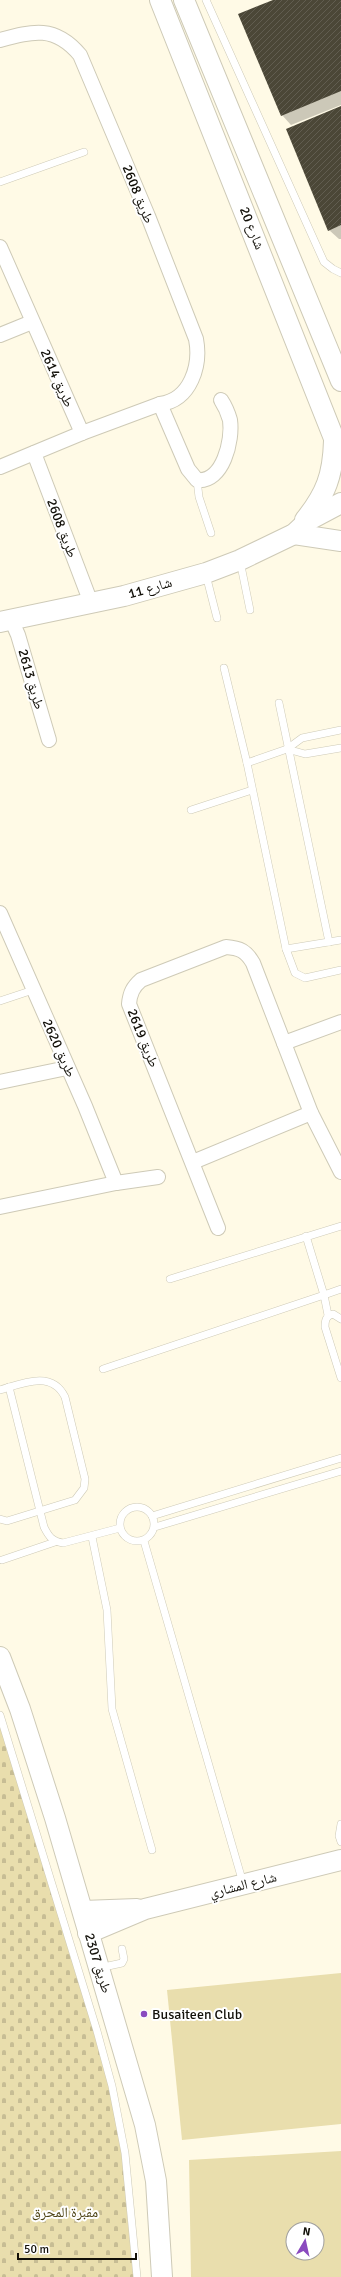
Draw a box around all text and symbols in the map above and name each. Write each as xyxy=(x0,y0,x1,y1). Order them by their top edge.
street label: طريق 2608 xyxy=(118,162,157,226)
street label: شارع 20 xyxy=(235,204,268,252)
street label: طريق 2614 xyxy=(36,346,77,410)
street label: طريق 2608 xyxy=(42,496,81,560)
street label: شارع 11 xyxy=(126,574,174,603)
street label: طريق 2613 xyxy=(13,647,48,711)
street label: طريق 2619 xyxy=(123,1006,162,1070)
street label: طريق 2620 xyxy=(38,1016,79,1080)
street label: شارع المشاري xyxy=(208,1868,279,1904)
street label: طريق 2307 xyxy=(80,1931,115,1995)
place label: Busaiteen Club xyxy=(152,2006,242,2023)
marker: Busaiteen Club xyxy=(139,2009,149,2019)
park label: مقبرة المحرق xyxy=(32,2204,98,2221)
north arrow xyxy=(285,2221,325,2261)
text: N xyxy=(302,2225,311,2239)
scale bar xyxy=(18,2235,136,2261)
text: 50 m xyxy=(24,2242,49,2257)

